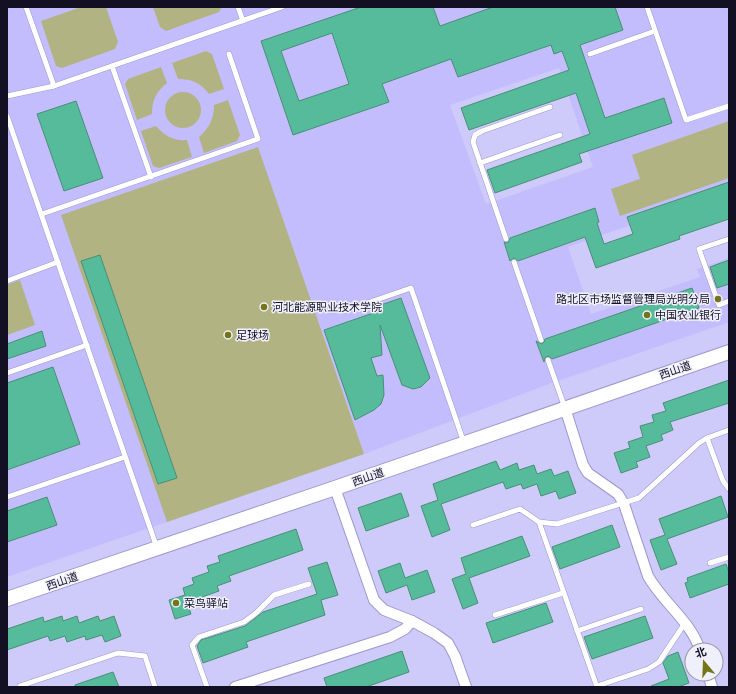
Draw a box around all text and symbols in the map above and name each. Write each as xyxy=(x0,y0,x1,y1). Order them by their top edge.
place label: 路北区市场监督管理局光明分局 xyxy=(556,292,710,305)
marker: 路北区市场监督管理局光明分局 xyxy=(713,294,723,304)
place label: 河北能源职业技术学院 xyxy=(272,300,382,313)
marker: 河北能源职业技术学院 xyxy=(259,302,269,312)
place label: 中国农业银行 xyxy=(655,308,721,321)
marker: 中国农业银行 xyxy=(642,310,652,320)
place label: 足球场 xyxy=(236,328,269,341)
marker: 足球场 xyxy=(223,330,233,340)
street label: 西山道 xyxy=(657,358,693,381)
street label: 西山道 xyxy=(350,465,386,488)
street label: 西山道 xyxy=(44,569,80,592)
place label: 菜鸟驿站 xyxy=(184,596,228,609)
marker: 菜鸟驿站 xyxy=(171,598,181,608)
north arrow xyxy=(684,642,724,682)
text: 北 xyxy=(693,644,708,660)

